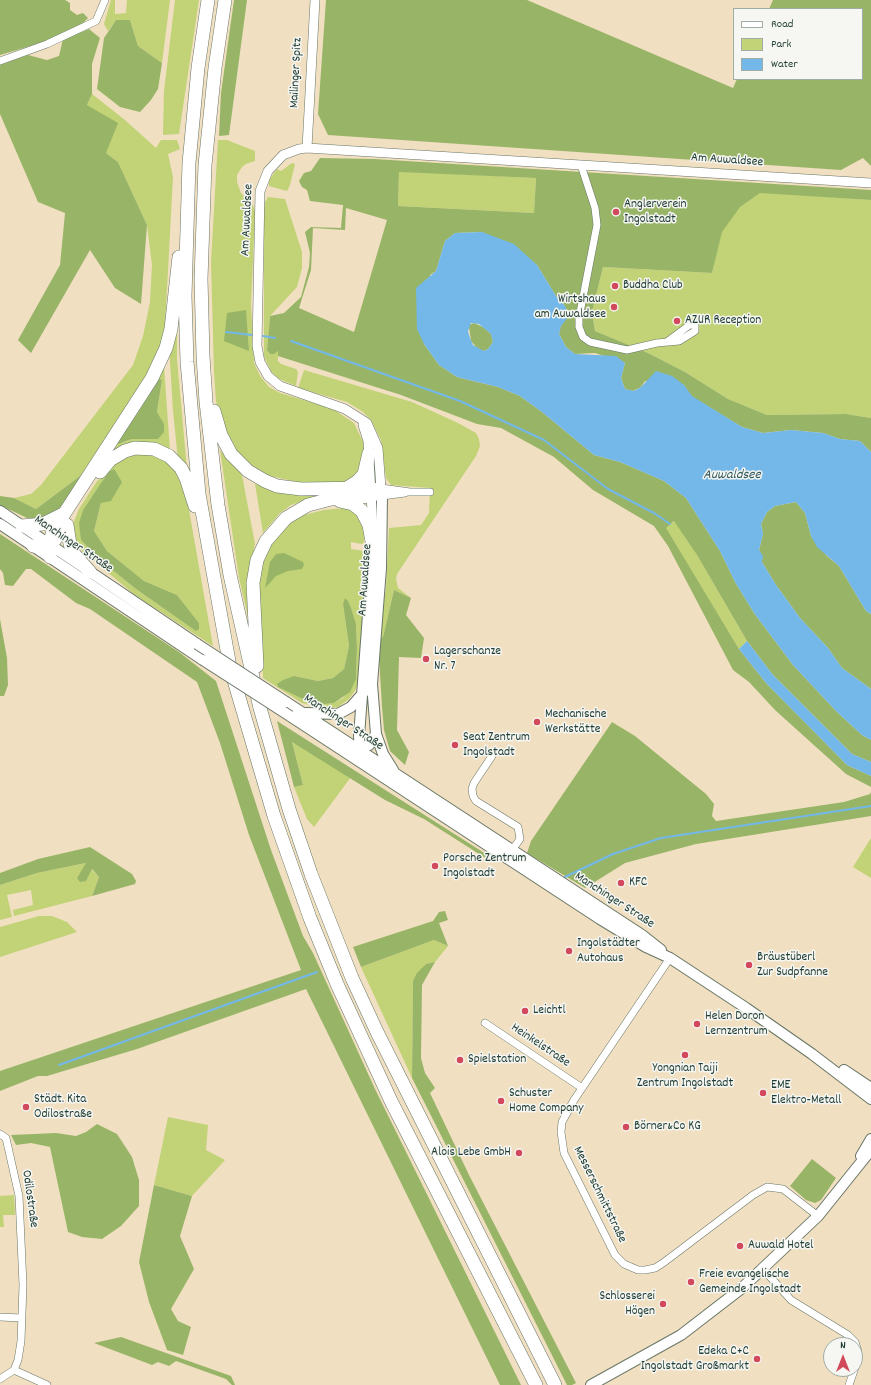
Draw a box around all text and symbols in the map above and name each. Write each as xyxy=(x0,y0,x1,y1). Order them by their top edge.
legend xyxy=(733,8,863,80)
text: Road xyxy=(771,16,793,33)
text: Park xyxy=(771,36,791,53)
street label: Mailinger Spitz xyxy=(287,37,307,109)
text: Water xyxy=(771,56,798,73)
street label: Am Auwaldsee xyxy=(690,151,764,171)
street label: Am Auwaldsee xyxy=(238,184,258,256)
place label: Anglerverein Ingolstadt xyxy=(624,197,687,228)
marker: Anglerverein Ingolstadt xyxy=(611,207,621,217)
place label: Buddha Club xyxy=(623,278,683,294)
marker: Buddha Club xyxy=(610,281,620,291)
place label: Wirtshaus am Auwaldsee xyxy=(535,292,606,323)
marker: Wirtshaus am Auwaldsee xyxy=(609,302,619,312)
place label: AZUR Reception xyxy=(685,313,761,329)
marker: AZUR Reception xyxy=(672,316,682,326)
water label: Auwaldsee xyxy=(703,468,761,484)
street label: Manchinger Straße xyxy=(31,513,115,577)
street label: Am Auwaldsee xyxy=(356,543,376,617)
place label: Lagerschanze Nr. 7 xyxy=(434,644,501,675)
marker: Lagerschanze Nr. 7 xyxy=(421,654,431,664)
street label: Manchinger Straße xyxy=(300,691,386,755)
place label: Mechanische Werkstätte xyxy=(545,707,606,738)
marker: Mechanische Werkstätte xyxy=(532,717,542,727)
place label: Seat Zentrum Ingolstadt xyxy=(463,730,530,761)
marker: Seat Zentrum Ingolstadt xyxy=(450,740,460,750)
place label: Porsche Zentrum Ingolstadt xyxy=(443,851,526,882)
marker: Porsche Zentrum Ingolstadt xyxy=(430,861,440,871)
street label: Manchinger Straße xyxy=(571,869,657,933)
place label: KFC xyxy=(629,875,647,891)
marker: KFC xyxy=(616,878,626,888)
place label: Ingolstädter Autohaus xyxy=(577,936,640,967)
marker: Ingolstädter Autohaus xyxy=(564,946,574,956)
place label: Bräustüberl Zur Sudpfanne xyxy=(757,950,828,981)
marker: Bräustüberl Zur Sudpfanne xyxy=(744,960,754,970)
place label: Leichtl xyxy=(533,1003,565,1019)
marker: Leichtl xyxy=(520,1006,530,1016)
place label: Helen Doron Lernzentrum xyxy=(705,1009,768,1040)
marker: Helen Doron Lernzentrum xyxy=(692,1019,702,1029)
street label: Heinkelstraße xyxy=(507,1021,573,1071)
marker: Yongnian Taiji Zentrum Ingolstadt xyxy=(680,1050,690,1060)
place label: Spielstation xyxy=(468,1052,526,1068)
marker: Spielstation xyxy=(455,1055,465,1065)
place label: Yongnian Taiji Zentrum Ingolstadt xyxy=(637,1061,733,1092)
place label: EME Elektro-Metall xyxy=(771,1078,841,1109)
place label: Schuster Home Company xyxy=(509,1086,584,1117)
marker: EME Elektro-Metall xyxy=(758,1088,768,1098)
place label: Städt. Kita Odilostraße xyxy=(34,1092,92,1123)
marker: Schuster Home Company xyxy=(496,1096,506,1106)
marker: Städt. Kita Odilostraße xyxy=(21,1102,31,1112)
place label: Börner&Co KG xyxy=(634,1119,701,1135)
marker: Börner&Co KG xyxy=(621,1122,631,1132)
street label: Messerschmittstraße xyxy=(569,1144,629,1246)
place label: Alois Lebe GmbH xyxy=(431,1145,511,1161)
marker: Alois Lebe GmbH xyxy=(514,1148,524,1158)
street label: Odilostraße xyxy=(17,1169,41,1229)
place label: Auwald Hotel xyxy=(748,1238,813,1254)
marker: Auwald Hotel xyxy=(735,1241,745,1251)
place label: Freie evangelische Gemeinde Ingolstadt xyxy=(699,1267,801,1298)
marker: Freie evangelische Gemeinde Ingolstadt xyxy=(686,1277,696,1287)
place label: Schlosserei Högen xyxy=(600,1289,655,1320)
marker: Schlosserei Högen xyxy=(658,1299,668,1309)
north arrow xyxy=(823,1337,863,1377)
text: N xyxy=(840,1338,846,1354)
place label: Edeka C+C Ingolstadt Großmarkt xyxy=(641,1344,749,1375)
marker: Edeka C+C Ingolstadt Großmarkt xyxy=(752,1354,762,1364)

